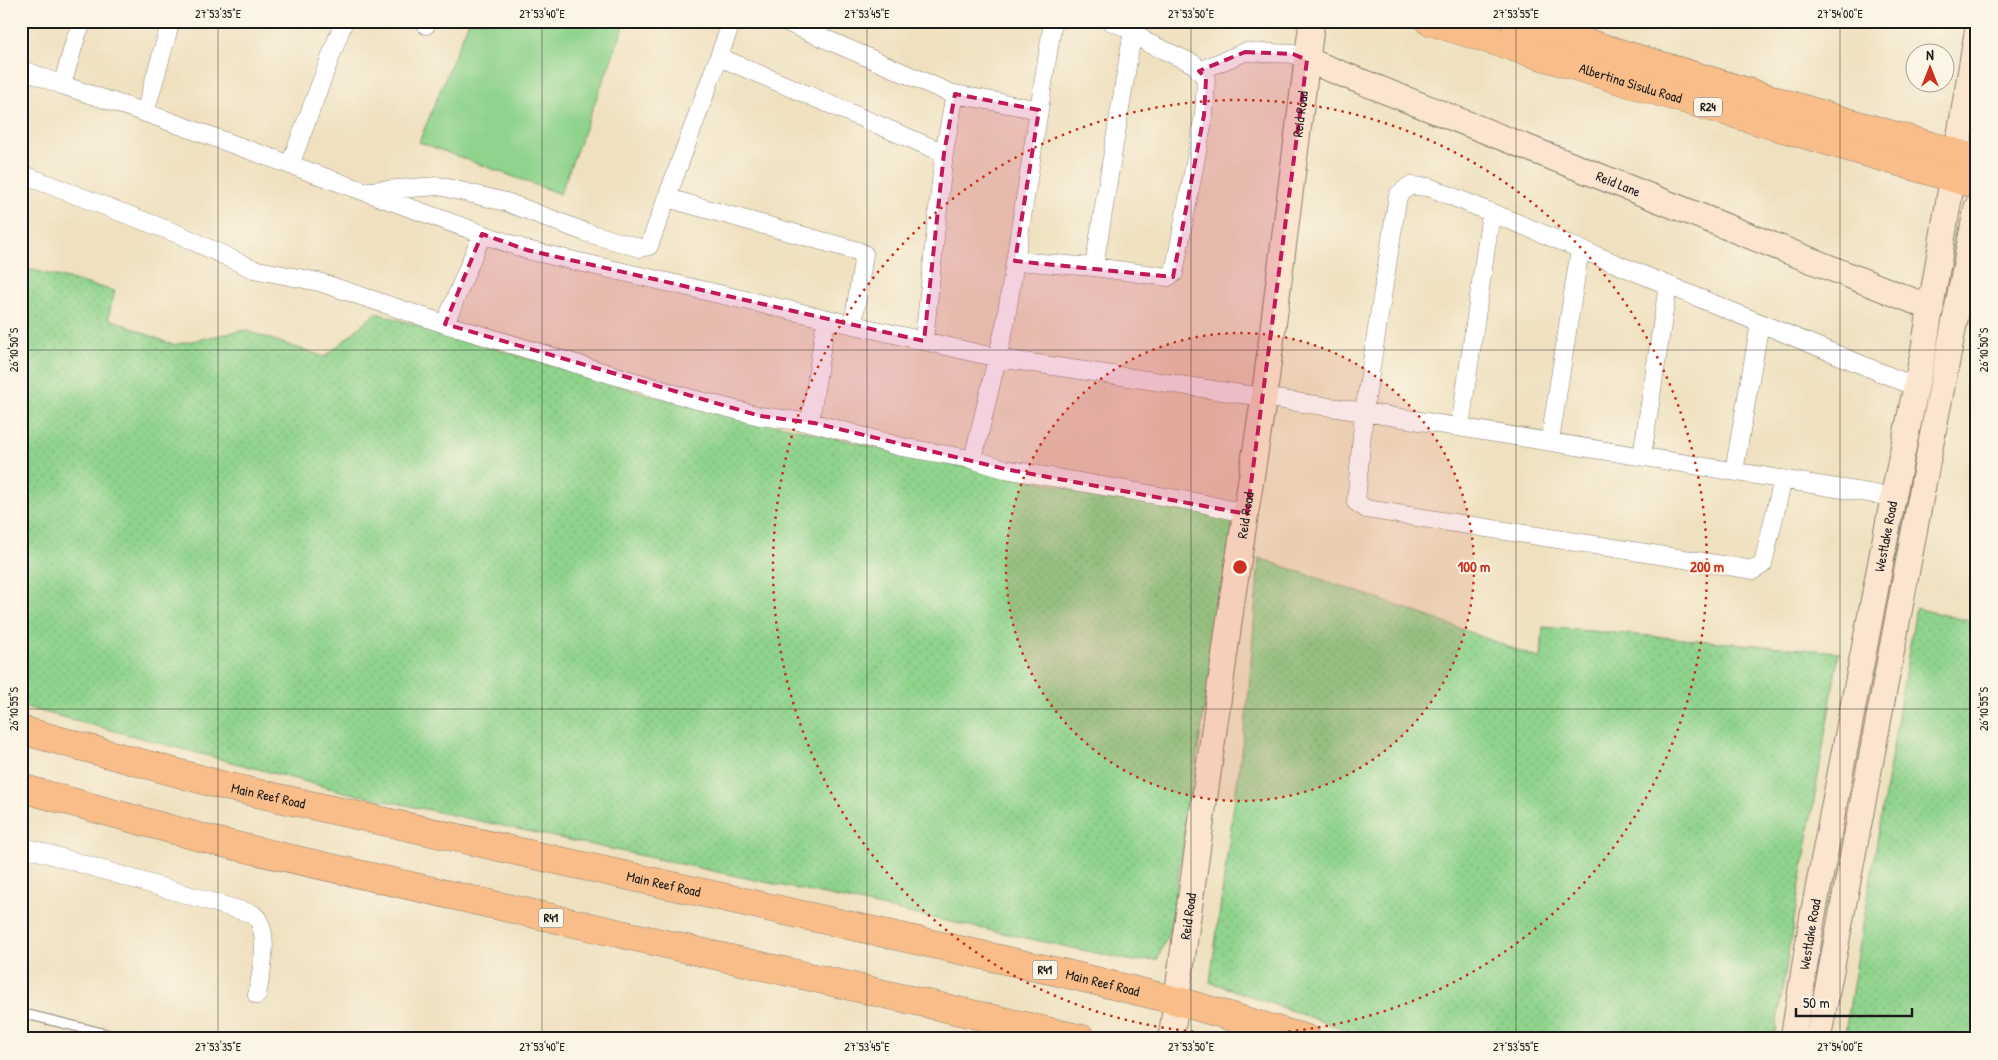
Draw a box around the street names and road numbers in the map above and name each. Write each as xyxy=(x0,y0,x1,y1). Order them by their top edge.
street label: Albertina Sisulu Road xyxy=(1577,58,1685,107)
street label: Reid Road xyxy=(1287,89,1312,138)
road number: R24 xyxy=(1694,98,1722,116)
street label: Reid Lane xyxy=(1593,166,1644,201)
street label: Reid Road xyxy=(1232,490,1258,540)
street label: Westlake Road xyxy=(1869,499,1901,573)
street label: Main Reef Road xyxy=(230,778,308,813)
street label: Main Reef Road xyxy=(625,866,703,901)
street label: Reid Road xyxy=(1175,891,1200,941)
street label: Westlake Road xyxy=(1794,897,1825,971)
road number: R41 xyxy=(538,908,564,928)
road number: R41 xyxy=(1032,960,1058,980)
street label: Main Reef Road xyxy=(1064,964,1142,1000)

